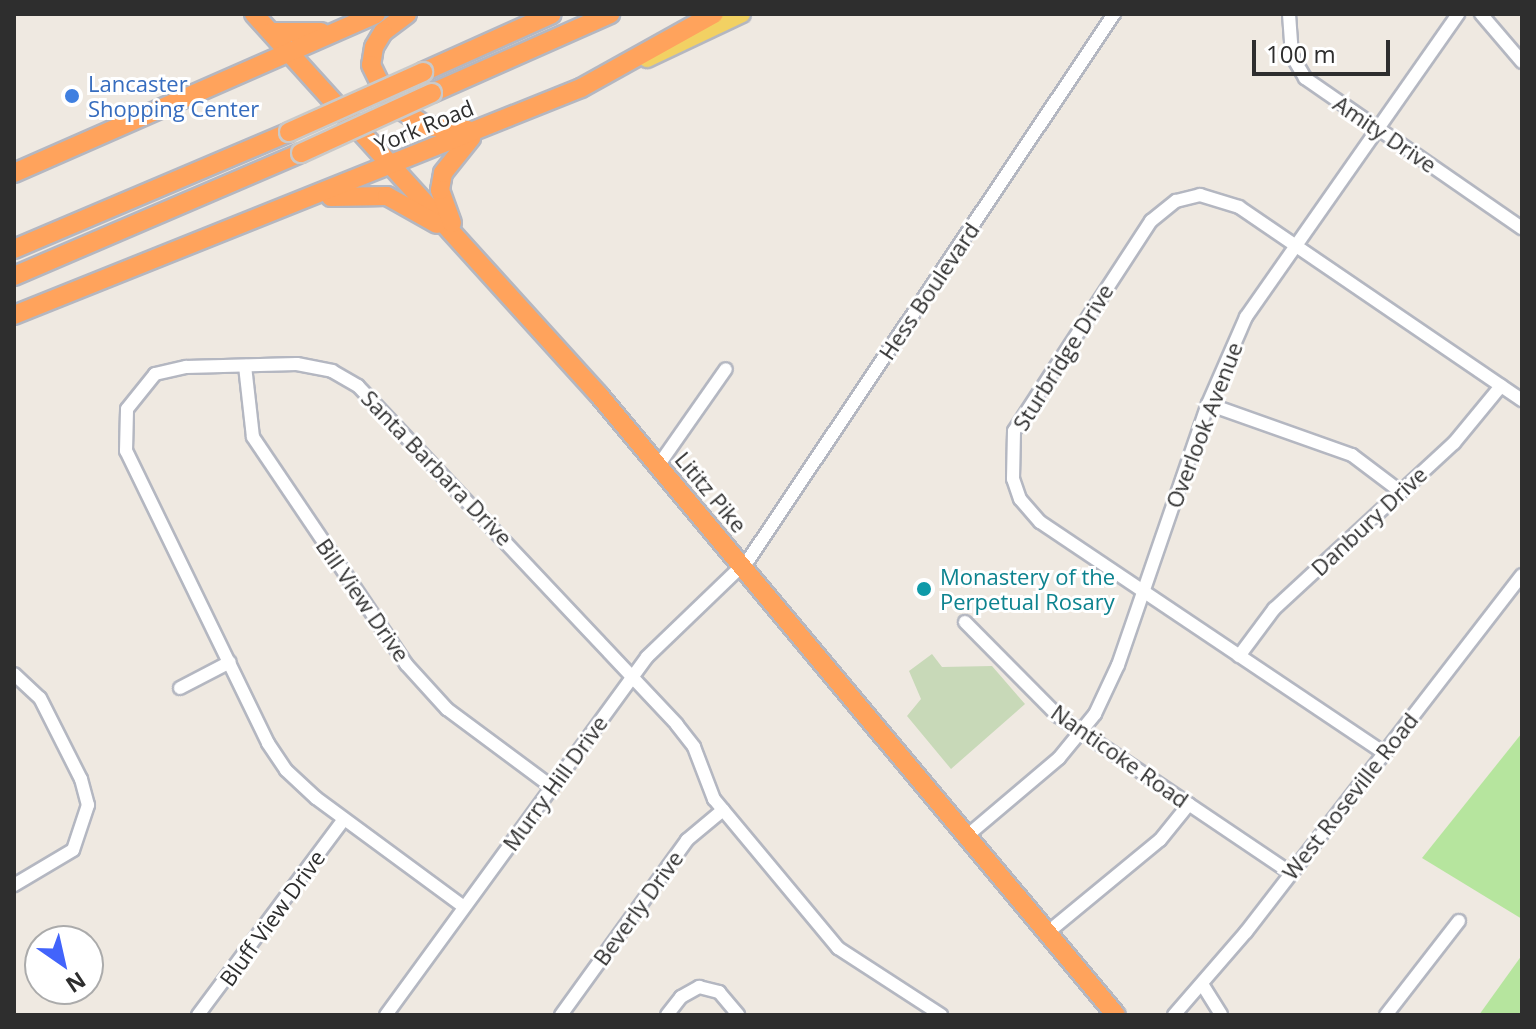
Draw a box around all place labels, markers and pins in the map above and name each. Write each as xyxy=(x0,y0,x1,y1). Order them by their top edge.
place label: Lancaster Shopping Center xyxy=(88,70,259,122)
marker: Lancaster Shopping Center xyxy=(63,87,81,105)
place label: Monastery of the Perpetual Rosary xyxy=(940,563,1115,614)
marker: Monastery of the Perpetual Rosary xyxy=(915,580,933,598)

